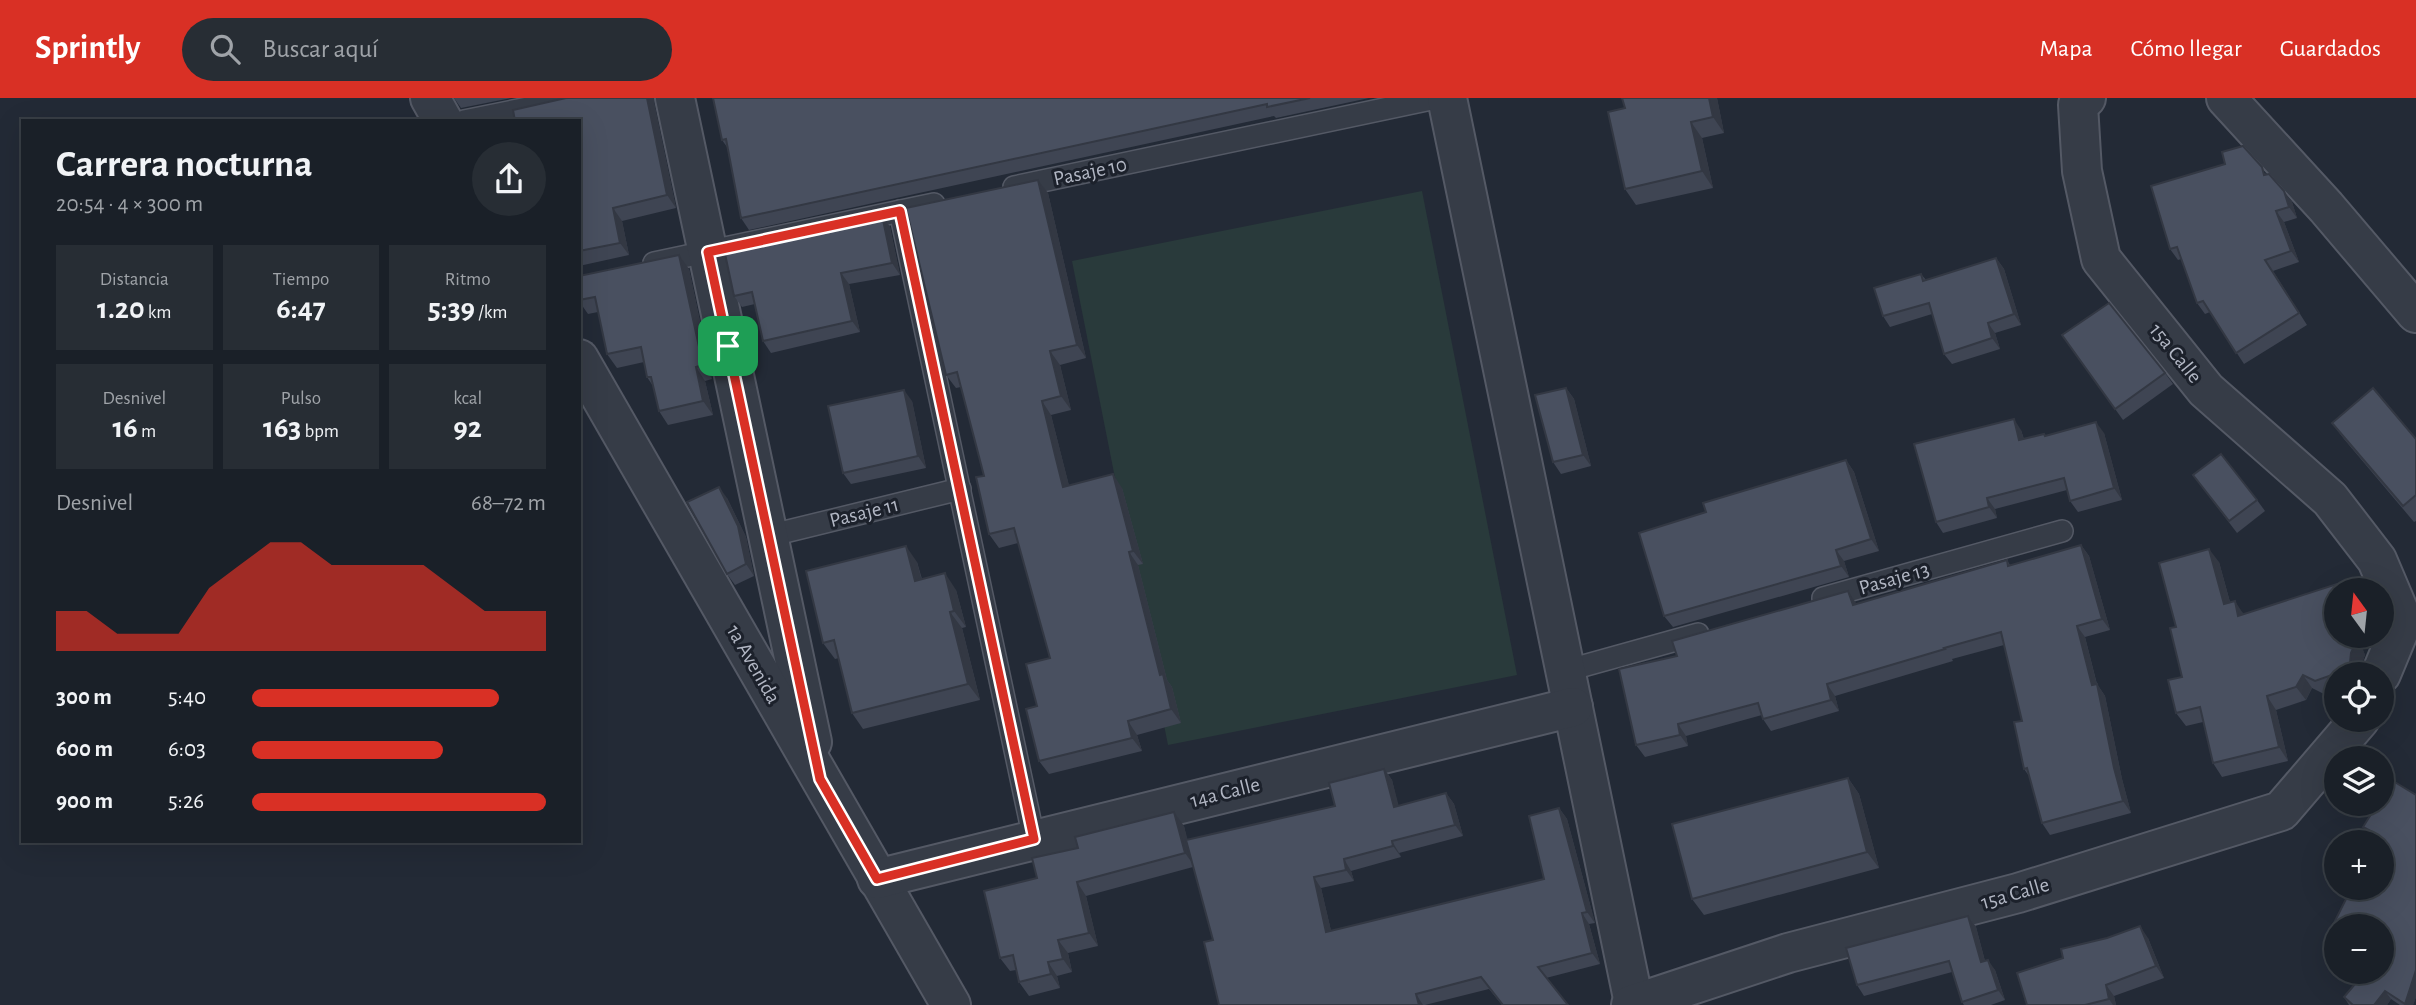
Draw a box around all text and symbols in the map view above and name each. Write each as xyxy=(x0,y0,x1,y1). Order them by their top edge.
search box xyxy=(182,18,672,81)
icon: search xyxy=(206,30,244,68)
text: Sprintly xyxy=(35,32,140,65)
text: Buscar aquí xyxy=(262,36,378,62)
text: Mapa xyxy=(2039,37,2093,61)
text: Cómo llegar xyxy=(2131,37,2242,61)
text: Guardados xyxy=(2280,37,2381,61)
button: share xyxy=(472,142,546,216)
text: Carrera nocturna xyxy=(56,146,313,184)
street label: Pasaje 10 xyxy=(1051,153,1129,190)
text: 20:54 · 4 × 300 m xyxy=(56,193,203,216)
text: Distancia xyxy=(100,270,169,289)
text: Tiempo xyxy=(273,270,329,289)
text: Ritmo xyxy=(445,270,491,289)
text: 1.20 xyxy=(97,294,145,324)
text: 6:47 xyxy=(276,294,326,324)
text: 5:39 xyxy=(428,294,475,324)
text: km xyxy=(145,303,172,322)
text: /km xyxy=(475,303,508,322)
pin xyxy=(698,316,758,376)
street label: 15a Calle xyxy=(2145,320,2206,387)
icon: arrive xyxy=(709,327,747,365)
text: Desnivel xyxy=(102,389,166,408)
text: Pulso xyxy=(281,389,321,408)
text: kcal xyxy=(453,389,482,408)
text: 16 xyxy=(113,413,138,443)
text: 163 xyxy=(263,413,301,443)
text: 92 xyxy=(453,413,482,443)
text: m xyxy=(138,422,156,441)
text: bpm xyxy=(301,422,339,441)
text: Desnivel xyxy=(56,492,133,515)
text: 68–72 m xyxy=(471,492,546,515)
street label: Pasaje 11 xyxy=(827,494,901,531)
street label: Pasaje 13 xyxy=(1857,558,1932,599)
north arrow xyxy=(2324,578,2394,648)
map controls xyxy=(2324,578,2394,984)
street label: 1a Avenida xyxy=(723,621,785,707)
button: locate xyxy=(2324,662,2394,732)
text: 300 m xyxy=(56,686,112,709)
text: 5:40 xyxy=(168,686,206,709)
text: 600 m xyxy=(56,738,113,761)
text: 6:03 xyxy=(168,738,206,761)
button: layers xyxy=(2324,746,2394,816)
street label: 14a Calle xyxy=(1188,774,1262,811)
text: 900 m xyxy=(56,790,113,813)
text: 5:26 xyxy=(168,790,204,813)
button: + xyxy=(2324,830,2394,900)
street label: 15a Calle xyxy=(1979,874,2052,913)
button: − xyxy=(2324,914,2394,984)

